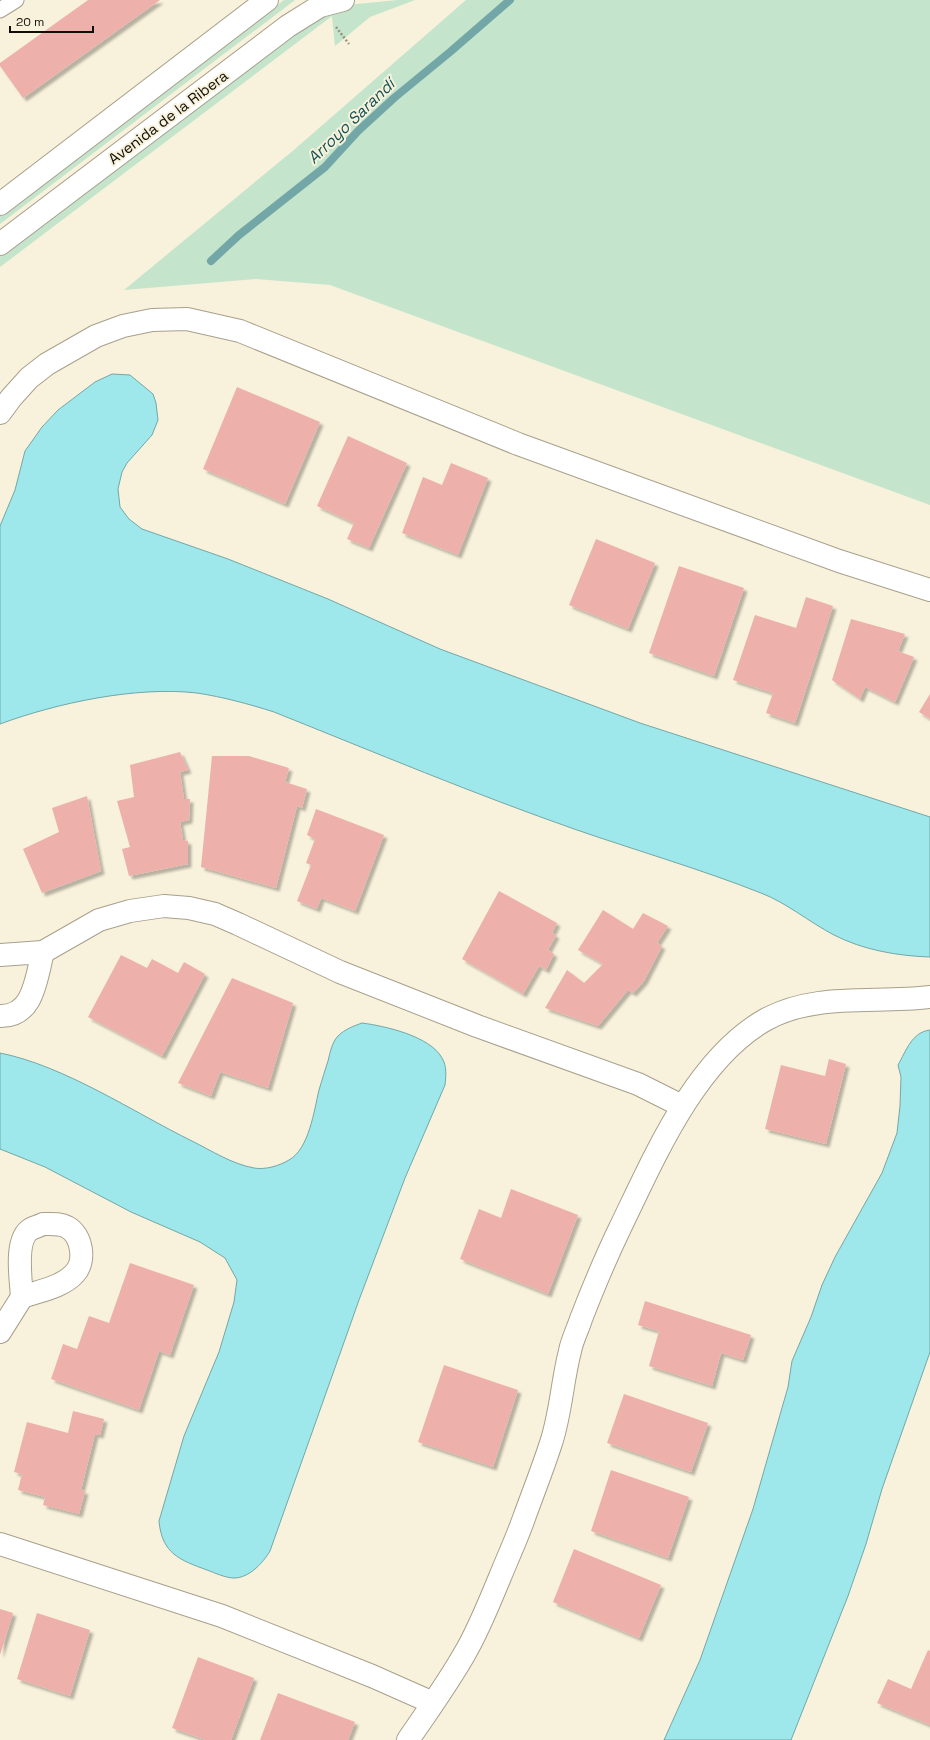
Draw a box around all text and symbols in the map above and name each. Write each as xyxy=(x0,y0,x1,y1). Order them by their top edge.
scale bar xyxy=(10,8,93,34)
text: 20 m xyxy=(16,14,44,30)
street label: Avenida de la Ribera xyxy=(104,66,232,168)
water label: Arroyo Sarandí xyxy=(303,72,401,168)

